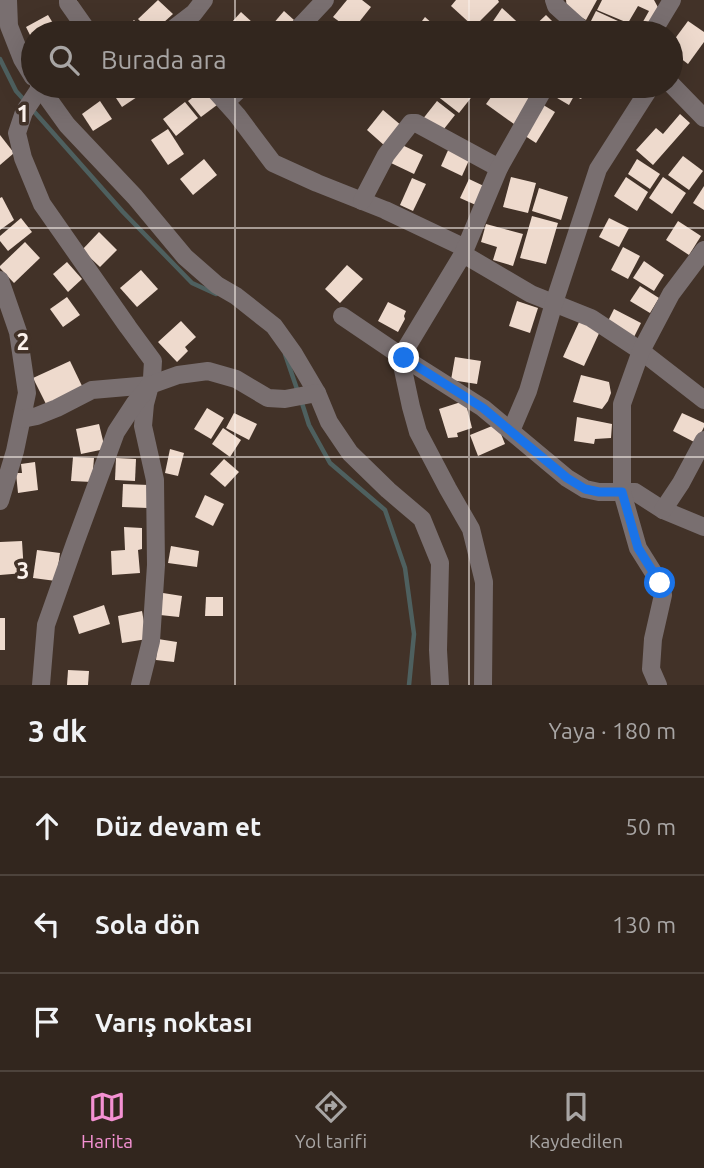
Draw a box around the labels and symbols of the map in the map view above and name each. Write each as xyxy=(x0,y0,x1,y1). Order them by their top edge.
text: 1 xyxy=(17,101,29,126)
text: 2 xyxy=(17,329,29,354)
route end xyxy=(388,342,419,373)
text: 3 xyxy=(17,558,29,583)
route start xyxy=(644,567,675,598)

